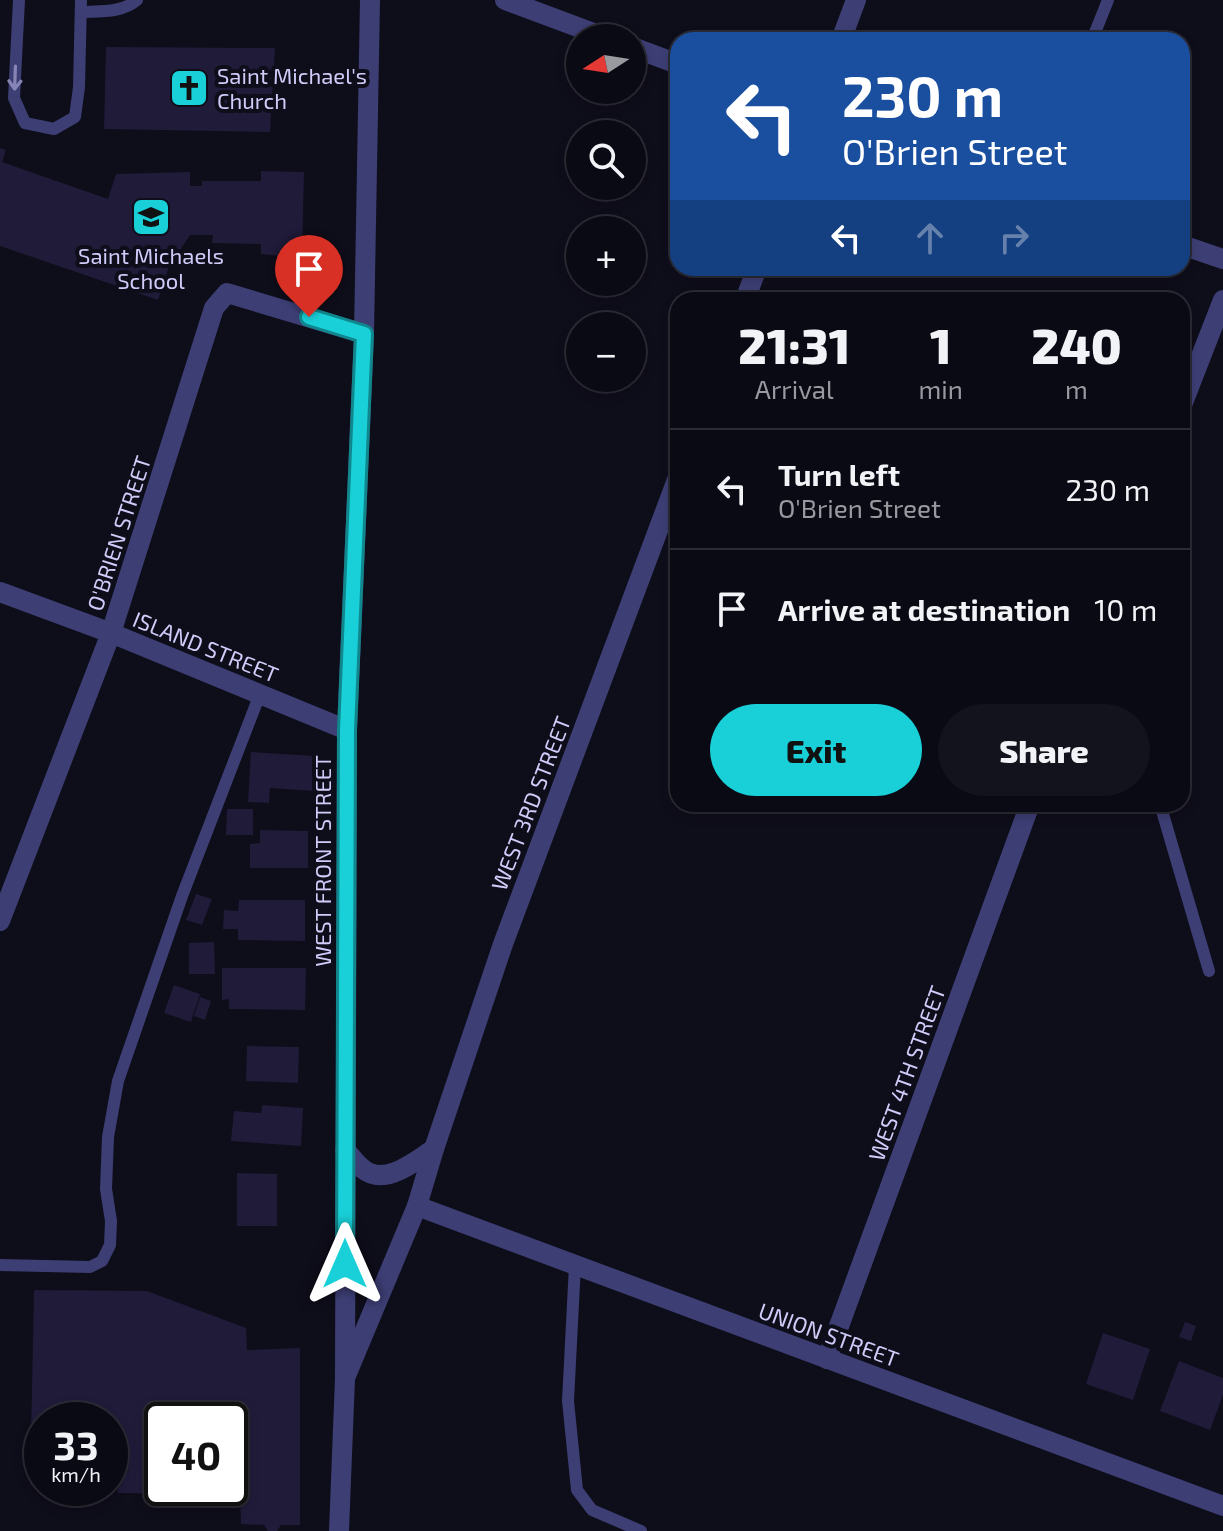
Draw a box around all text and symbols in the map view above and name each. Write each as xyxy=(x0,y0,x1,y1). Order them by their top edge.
north arrow xyxy=(566,24,646,104)
map controls xyxy=(566,24,646,392)
text: 230 m xyxy=(842,61,1003,128)
place label: Saint Michael's Church xyxy=(217,62,367,113)
one-way arrow xyxy=(8,64,23,91)
icon: left xyxy=(710,64,814,168)
church icon: Saint Michael's Church xyxy=(168,67,210,109)
button: search xyxy=(566,120,646,200)
text: O'Brien Street xyxy=(842,129,1068,172)
school or university icon: Saint Michaels School xyxy=(130,196,172,238)
button: + xyxy=(566,216,646,296)
icon: left xyxy=(824,216,868,260)
icon: ahead xyxy=(908,216,952,260)
icon: right xyxy=(992,216,1036,260)
pin xyxy=(275,235,343,317)
place label: Saint Michaels School xyxy=(78,242,224,293)
icon: arrive xyxy=(287,247,331,291)
button: − xyxy=(566,312,646,392)
text: 21:31 xyxy=(738,316,850,374)
text: 1 xyxy=(930,316,952,374)
text: 240 xyxy=(1031,316,1122,374)
text: Arrival xyxy=(755,373,834,404)
text: min xyxy=(919,373,963,404)
text: m xyxy=(1065,373,1088,404)
street label: O'BRIEN STREET xyxy=(81,452,155,614)
text: Turn left xyxy=(778,456,900,492)
icon: left xyxy=(710,467,754,511)
text: 230 m xyxy=(1065,471,1150,507)
text: O'Brien Street xyxy=(778,492,941,523)
icon: arrive xyxy=(710,587,754,631)
text: Arrive at destination xyxy=(778,591,1070,627)
text: 10 m xyxy=(1094,591,1157,627)
street label: ISLAND STREET xyxy=(130,605,283,687)
button: Exit xyxy=(710,704,922,796)
button: Share xyxy=(938,704,1150,796)
street label: WEST 3RD STREET xyxy=(485,712,575,894)
street label: WEST FRONT STREET xyxy=(309,755,335,967)
street label: WEST 4TH STREET xyxy=(862,982,950,1164)
position arrow xyxy=(303,1222,387,1306)
street label: UNION STREET xyxy=(755,1297,903,1371)
speed limit sign: 40 xyxy=(144,1402,248,1506)
text: 33 xyxy=(53,1420,99,1468)
text: km/h xyxy=(51,1462,101,1486)

